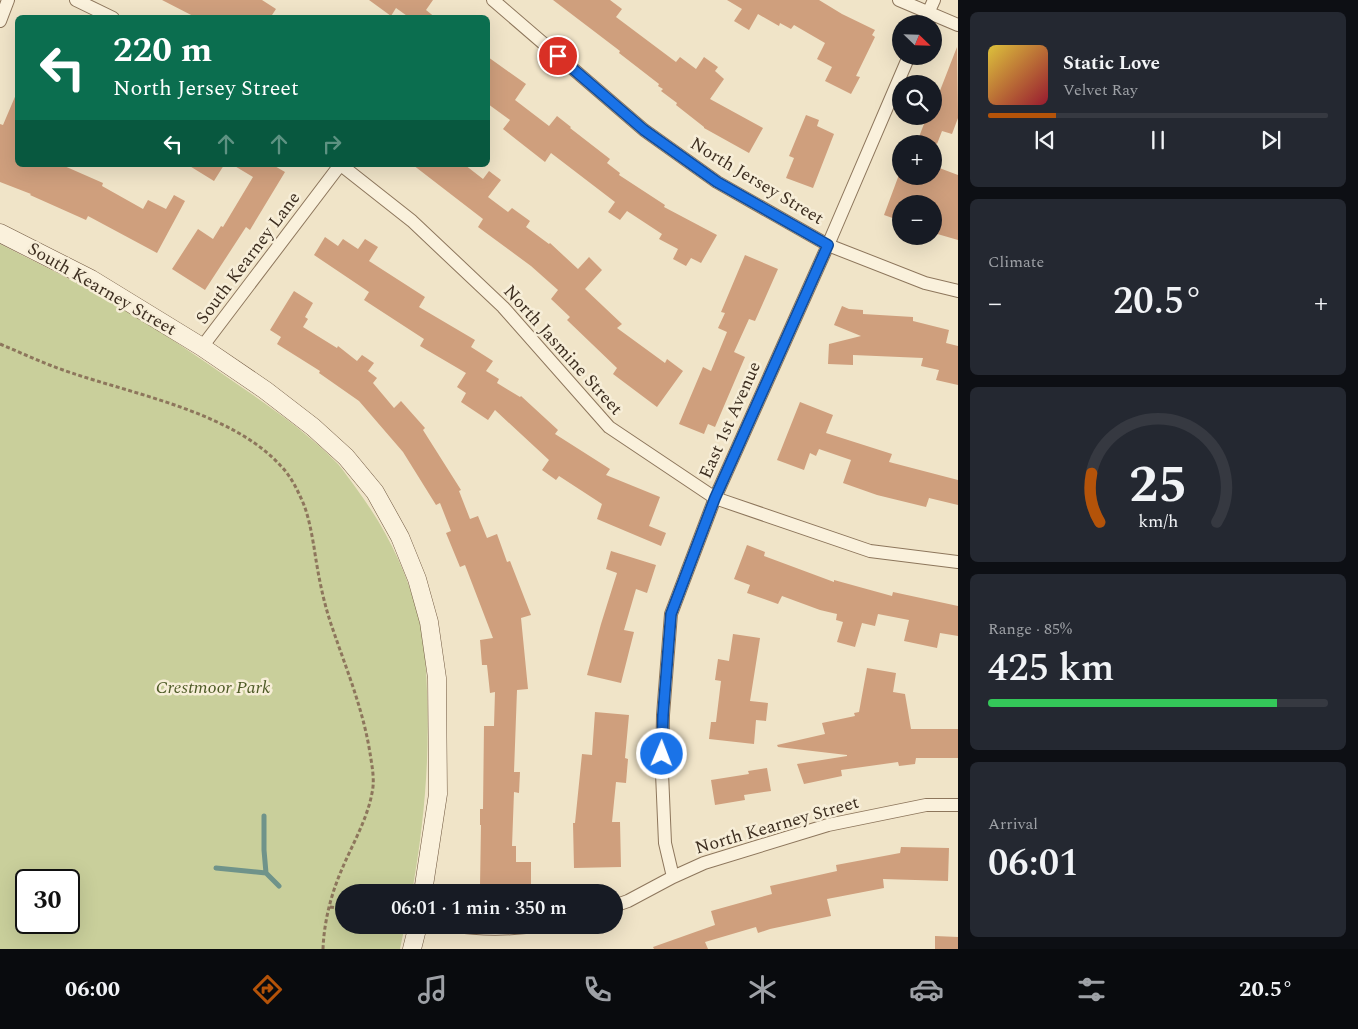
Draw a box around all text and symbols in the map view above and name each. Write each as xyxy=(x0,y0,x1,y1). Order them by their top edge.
north arrow xyxy=(892,15,942,65)
map controls xyxy=(892,15,942,245)
text: 220 m xyxy=(113,24,212,77)
icon: left xyxy=(30,35,95,100)
pin xyxy=(537,35,579,77)
icon: arrive xyxy=(544,42,572,70)
text: Static Love xyxy=(1063,49,1160,78)
text: North Jersey Street xyxy=(113,72,299,105)
button: search xyxy=(892,75,942,125)
text: Velvet Ray xyxy=(1063,78,1138,102)
icon: previous xyxy=(1031,126,1059,154)
icon: pause xyxy=(1144,126,1172,154)
icon: next xyxy=(1257,126,1285,154)
icon: left xyxy=(159,130,187,158)
icon: ahead xyxy=(212,130,240,158)
icon: ahead xyxy=(265,130,293,158)
icon: right xyxy=(318,130,346,158)
street label: North Jersey Street xyxy=(685,130,829,232)
button: + xyxy=(892,135,942,185)
street label: South Kearney Lane xyxy=(189,186,307,330)
button: − xyxy=(892,195,942,245)
street label: South Kearney Street xyxy=(23,235,181,343)
text: Climate xyxy=(988,250,1044,274)
text: 20.5° xyxy=(1113,273,1203,331)
street label: North Jasmine Street xyxy=(497,279,629,421)
text: − xyxy=(988,282,1002,325)
text: + xyxy=(1314,282,1328,325)
street label: East 1st Avenue xyxy=(692,357,768,483)
text: 25 xyxy=(1129,446,1187,525)
text: km/h xyxy=(1138,508,1178,535)
text: Range · 85% xyxy=(988,617,1072,641)
text: 425 km xyxy=(988,640,1114,698)
park label: Crestmoor Park xyxy=(156,674,271,701)
position arrow xyxy=(635,727,687,779)
street label: North Kearney Street xyxy=(692,789,862,861)
text: Arrival xyxy=(988,812,1038,836)
text: 06:01 xyxy=(988,835,1079,893)
speed limit sign: 30 xyxy=(15,869,80,934)
text: 06:01 · 1 min · 350 m xyxy=(391,894,567,923)
icon: directions xyxy=(250,972,285,1007)
icon: music xyxy=(415,972,450,1007)
icon: phone xyxy=(580,972,615,1007)
icon: climate xyxy=(745,972,780,1007)
icon: car xyxy=(909,972,944,1007)
icon: filters xyxy=(1074,972,1109,1007)
text: 06:00 xyxy=(65,973,120,1006)
text: 20.5° xyxy=(1239,973,1293,1006)

